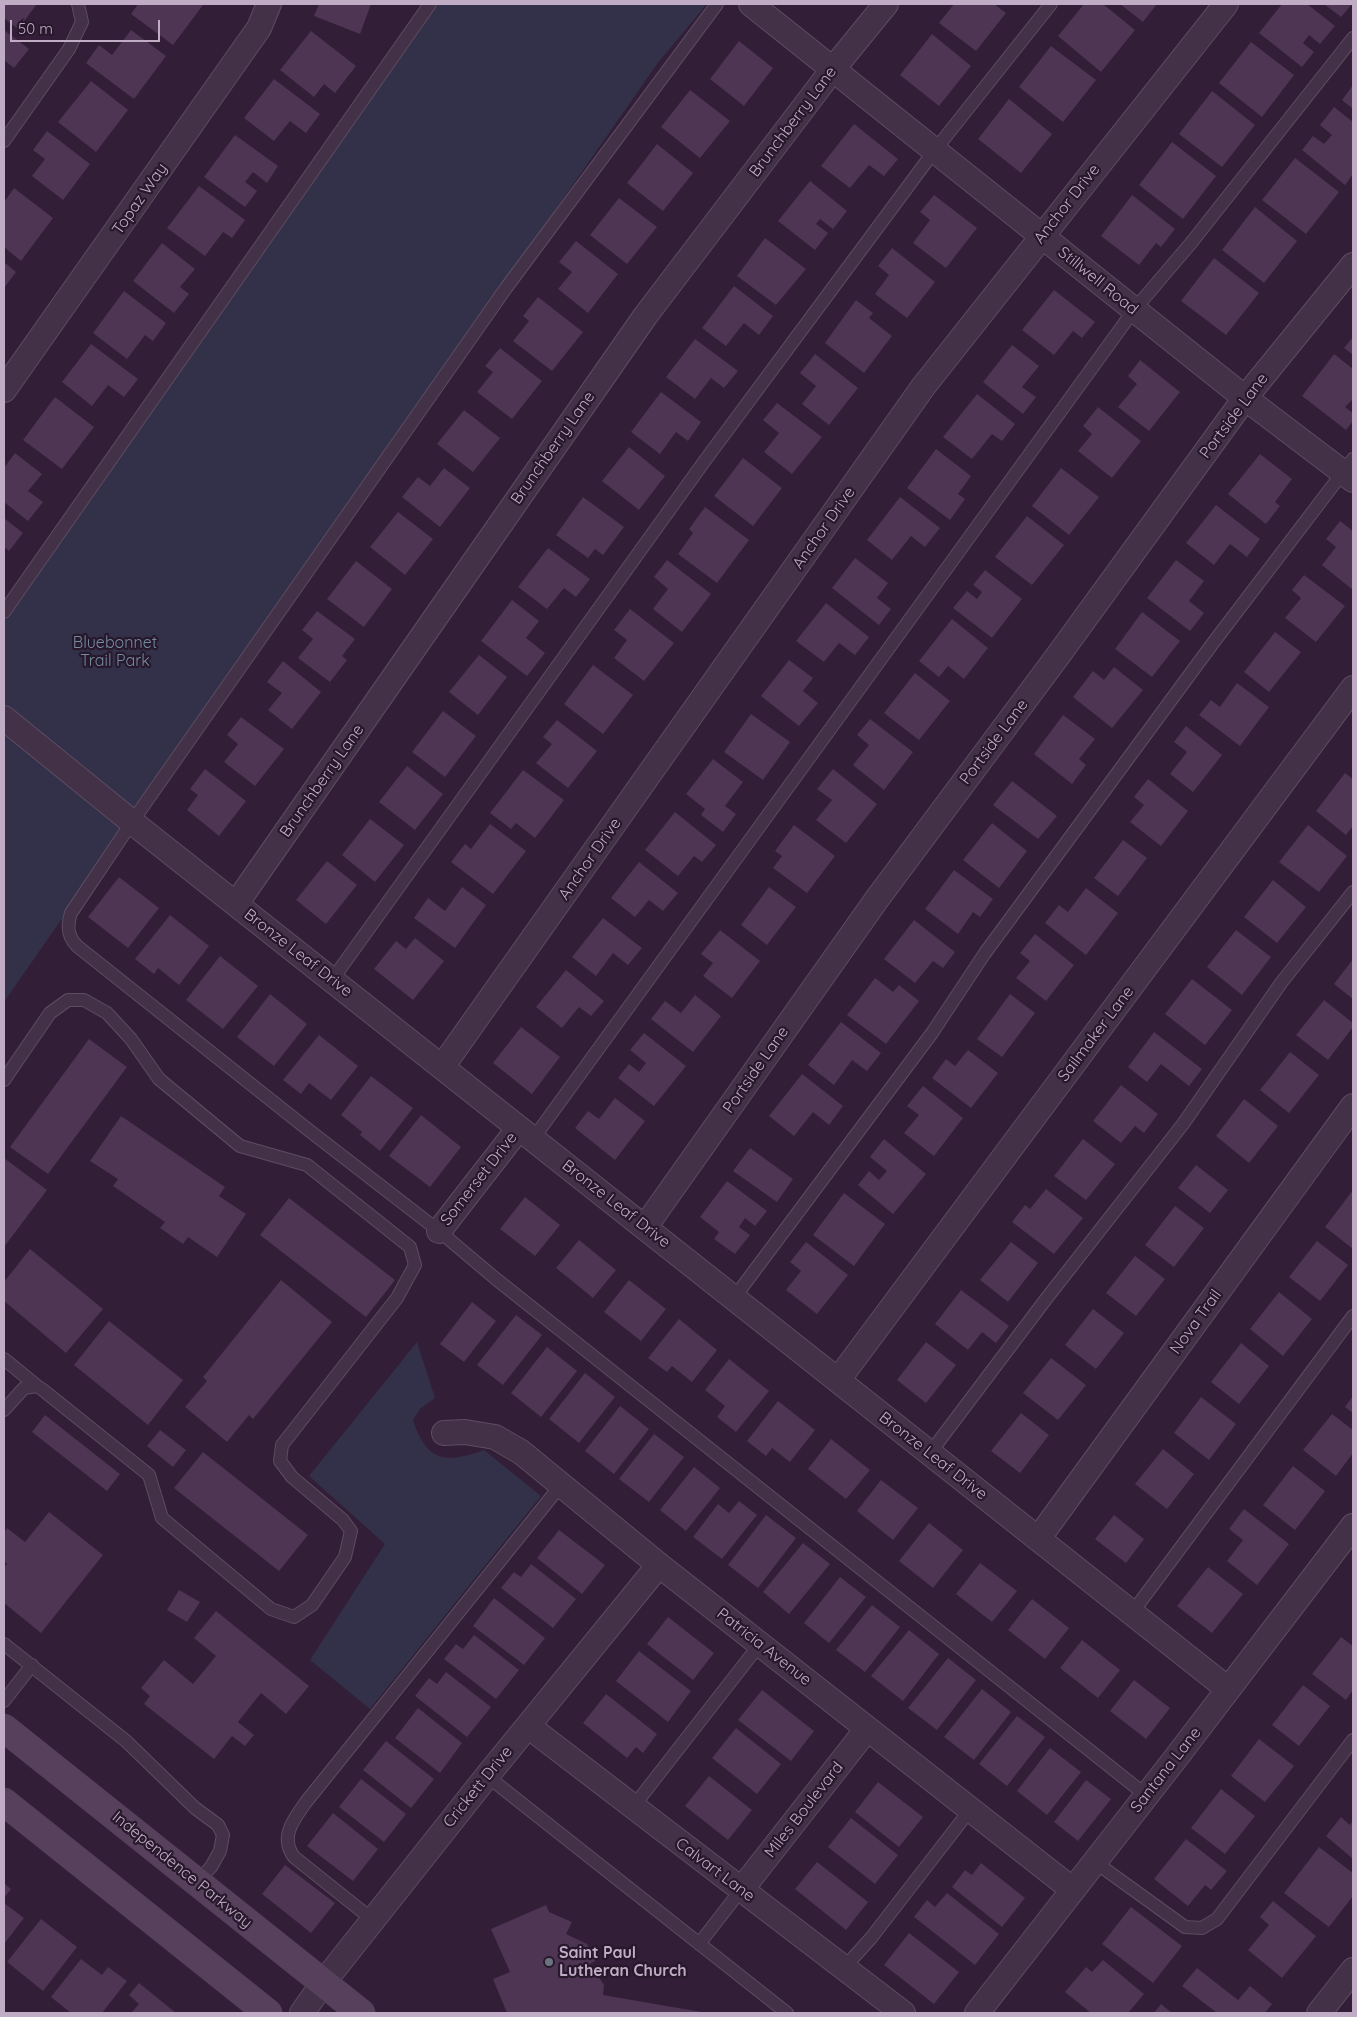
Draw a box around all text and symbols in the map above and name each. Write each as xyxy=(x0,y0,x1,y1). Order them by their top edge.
scale bar xyxy=(12,10,162,42)
text: 50 m xyxy=(18,19,53,38)
street label: Brunchberry Lane xyxy=(745,63,841,181)
street label: Topaz Way xyxy=(108,160,172,238)
street label: Anchor Drive xyxy=(1030,160,1104,248)
street label: Stillwell Road xyxy=(1054,243,1142,319)
street label: Portside Lane xyxy=(1196,370,1272,462)
street label: Brunchberry Lane xyxy=(507,388,599,508)
street label: Anchor Drive xyxy=(789,483,859,573)
park label: Bluebonnet Trail Park xyxy=(73,633,157,671)
street label: Portside Lane xyxy=(956,696,1032,788)
street label: Brunchberry Lane xyxy=(276,721,368,841)
street label: Anchor Drive xyxy=(555,814,625,904)
street label: Bronze Leaf Drive xyxy=(240,905,356,1001)
street label: Sailmaker Lane xyxy=(1054,983,1138,1085)
street label: Portside Lane xyxy=(719,1023,793,1117)
street label: Somerset Drive xyxy=(437,1128,521,1230)
street label: Bronze Leaf Drive xyxy=(558,1156,674,1252)
street label: Nova Trail xyxy=(1166,1286,1226,1358)
street label: Bronze Leaf Drive xyxy=(875,1408,991,1504)
street label: Patricia Avenue xyxy=(713,1604,815,1690)
street label: Santana Lane xyxy=(1127,1724,1205,1816)
street label: Crickett Drive xyxy=(439,1742,517,1832)
street label: Miles Boulevard xyxy=(761,1758,847,1862)
street label: Independence Parkway xyxy=(108,1808,256,1932)
street label: Calvart Lane xyxy=(672,1834,758,1906)
place label: Saint Paul Lutheran Church xyxy=(559,1943,687,1981)
marker: Saint Paul Lutheran Church xyxy=(543,1956,555,1968)

